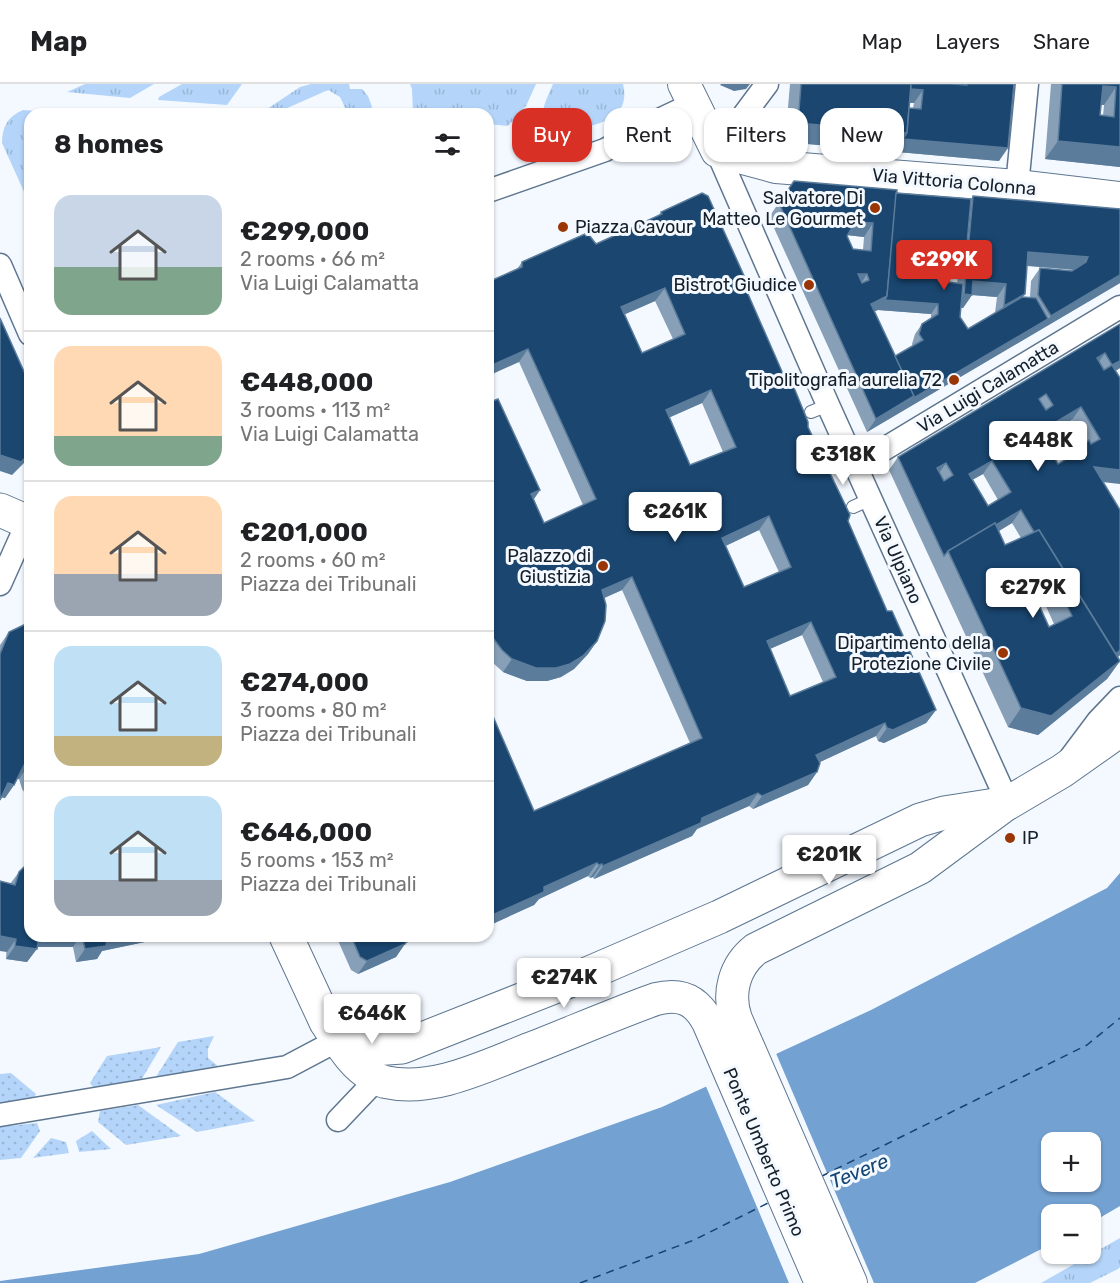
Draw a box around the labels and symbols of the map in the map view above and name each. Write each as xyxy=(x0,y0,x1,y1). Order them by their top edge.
street label: Via Vittoria Colonna xyxy=(871,164,1037,200)
place label: Salvatore Di Matteo Le Gourmet xyxy=(702,187,863,230)
marker: Salvatore Di Matteo Le Gourmet xyxy=(868,201,882,215)
place label: Piazza Cavour xyxy=(575,216,693,238)
marker: Piazza Cavour xyxy=(556,220,570,234)
pin: €299K xyxy=(902,240,986,291)
place label: Bistrot Giudice xyxy=(674,274,797,296)
marker: Bistrot Giudice xyxy=(802,278,816,292)
street label: Via Luigi Calamatta xyxy=(913,336,1063,438)
place label: Tipolitografia aurelia 72 xyxy=(748,369,942,391)
marker: Tipolitografia aurelia 72 xyxy=(947,373,961,387)
pin: €448K xyxy=(996,421,1080,472)
pin: €318K xyxy=(801,435,885,486)
pin: €261K xyxy=(633,492,717,543)
street label: Via Ulpiano xyxy=(869,513,927,607)
place label: Palazzo di Giustizia xyxy=(507,545,591,588)
marker: Palazzo di Giustizia xyxy=(596,559,610,573)
pin: €279K xyxy=(991,568,1075,619)
place label: Dipartimento della Protezione Civile xyxy=(837,632,991,675)
marker: Dipartimento della Protezione Civile xyxy=(996,646,1010,660)
place label: IP xyxy=(1022,827,1038,849)
marker: IP xyxy=(1003,831,1017,845)
pin: €201K xyxy=(787,835,871,886)
pin: €274K xyxy=(522,958,606,1009)
pin: €646K xyxy=(330,994,414,1045)
street label: Ponte Umberto Primo xyxy=(718,1064,810,1240)
water label: Tevere xyxy=(826,1148,892,1194)

